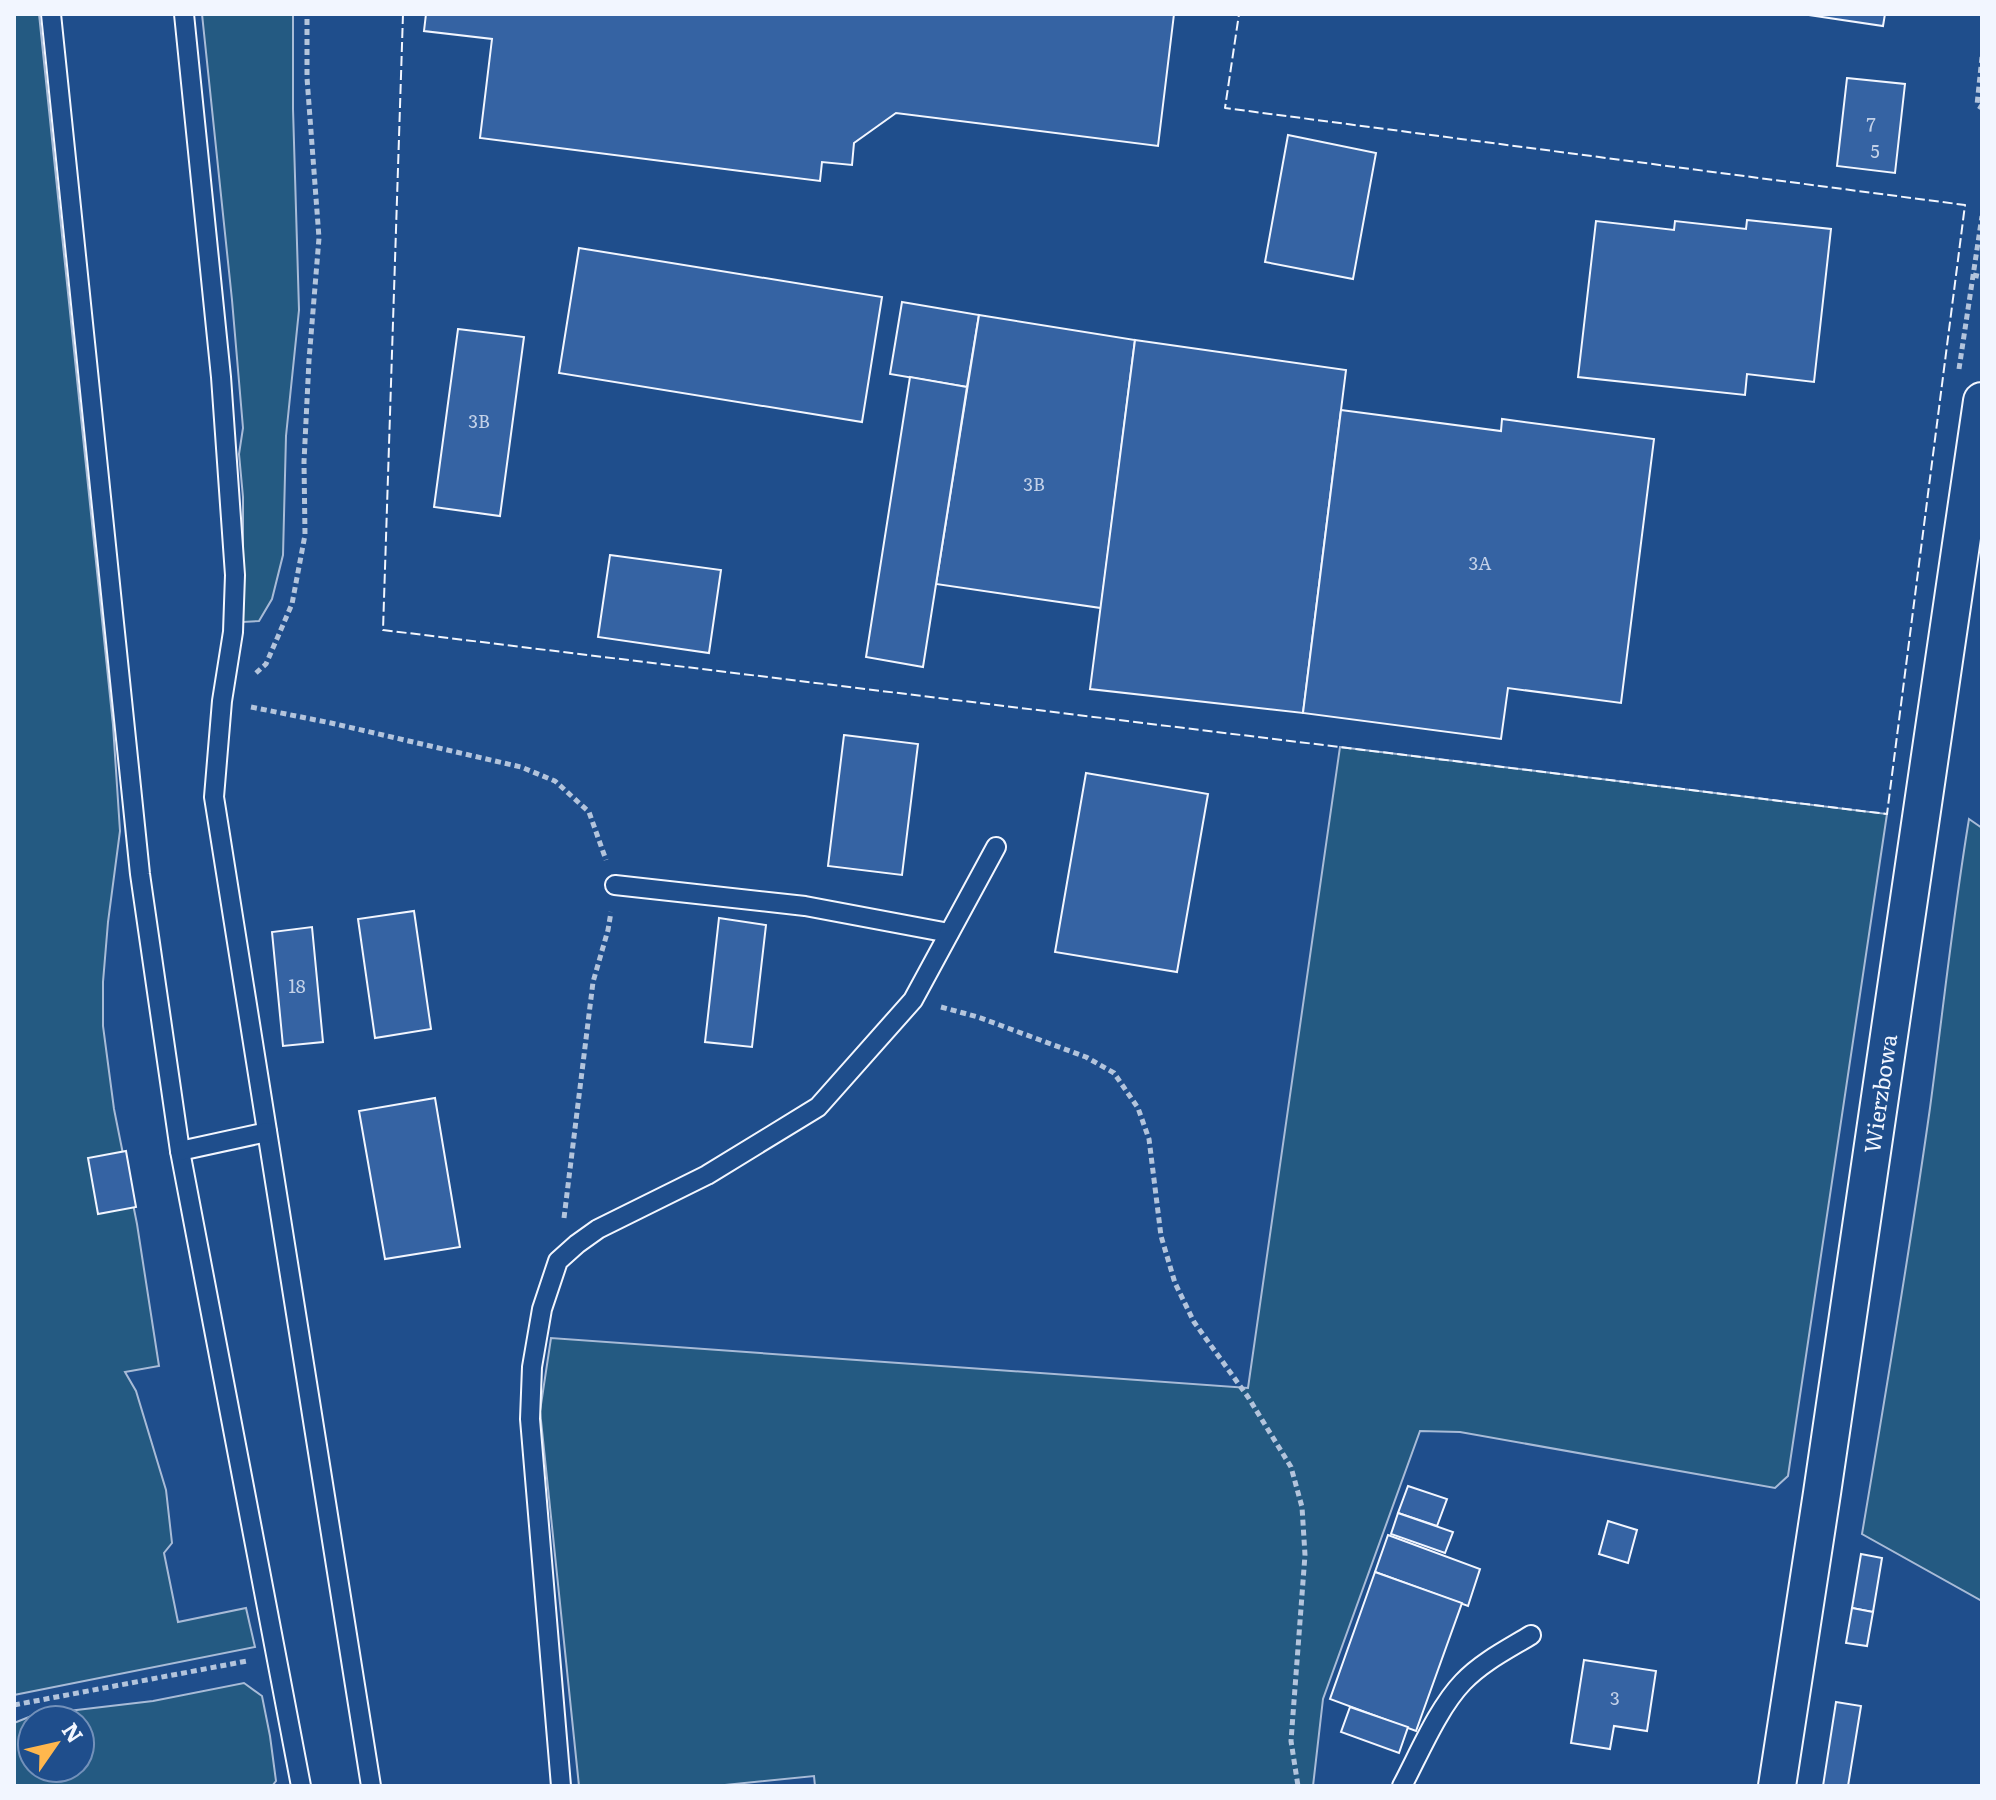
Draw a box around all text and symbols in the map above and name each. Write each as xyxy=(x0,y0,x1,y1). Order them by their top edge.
house number: 7 xyxy=(1866,110,1876,137)
house number: 5 xyxy=(1870,137,1880,164)
house number: 3B xyxy=(468,407,490,434)
house number: 3B xyxy=(1023,470,1045,497)
house number: 3A xyxy=(1469,549,1492,576)
house number: 18 xyxy=(288,972,306,999)
street label: Wierzbowa xyxy=(1854,1032,1904,1155)
house number: 3 xyxy=(1610,1684,1620,1711)
north arrow xyxy=(16,1704,96,1784)
text: N xyxy=(55,1715,93,1749)

